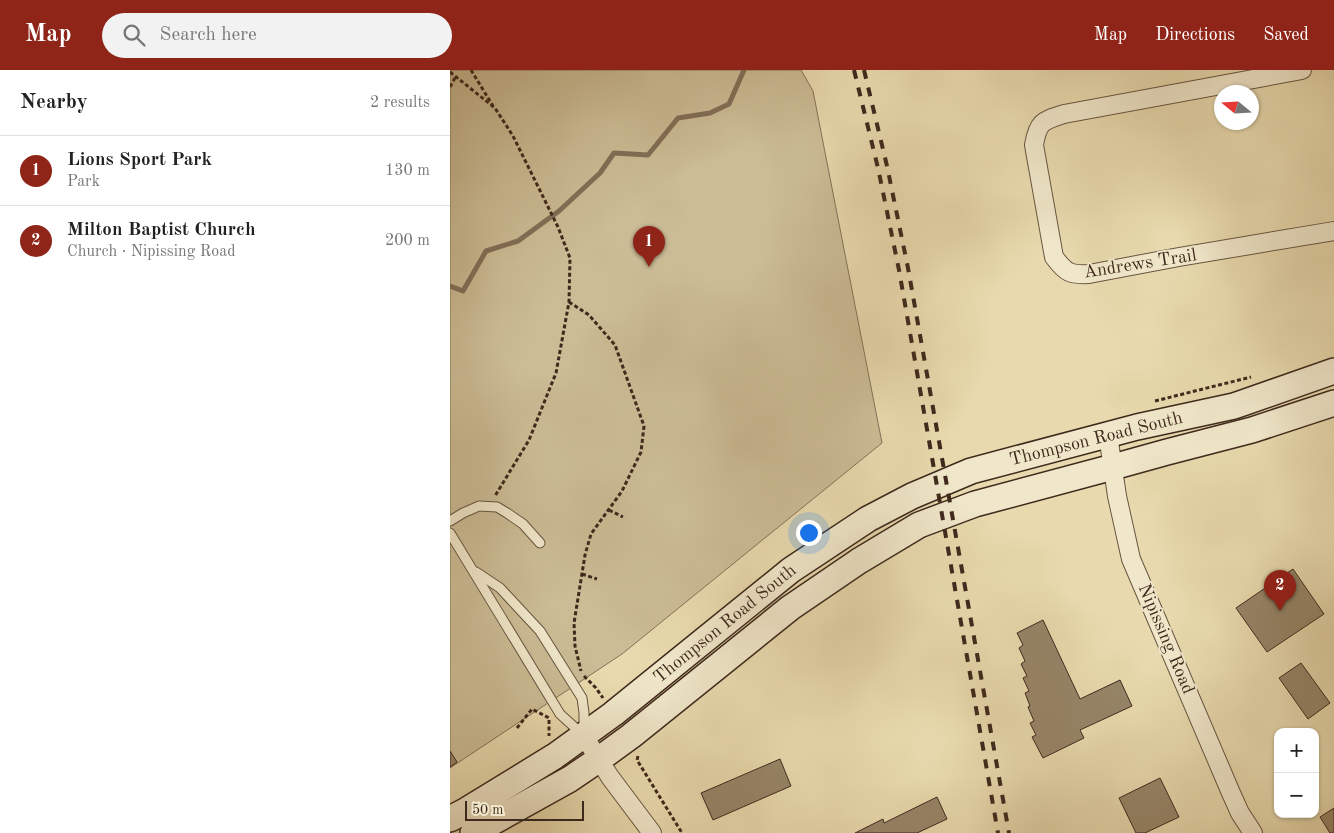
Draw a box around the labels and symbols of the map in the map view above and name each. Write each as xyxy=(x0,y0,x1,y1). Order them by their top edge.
north arrow xyxy=(1214,85,1259,130)
pin: 1 xyxy=(633,226,665,267)
street label: Andrews Trail xyxy=(1082,246,1198,282)
street label: Thompson Road South xyxy=(1008,409,1185,469)
your location xyxy=(796,520,822,546)
street label: Thompson Road South xyxy=(650,561,800,687)
pin: 2 xyxy=(1264,570,1296,611)
street label: Nipissing Road xyxy=(1135,581,1197,697)
scale bar xyxy=(465,798,584,821)

